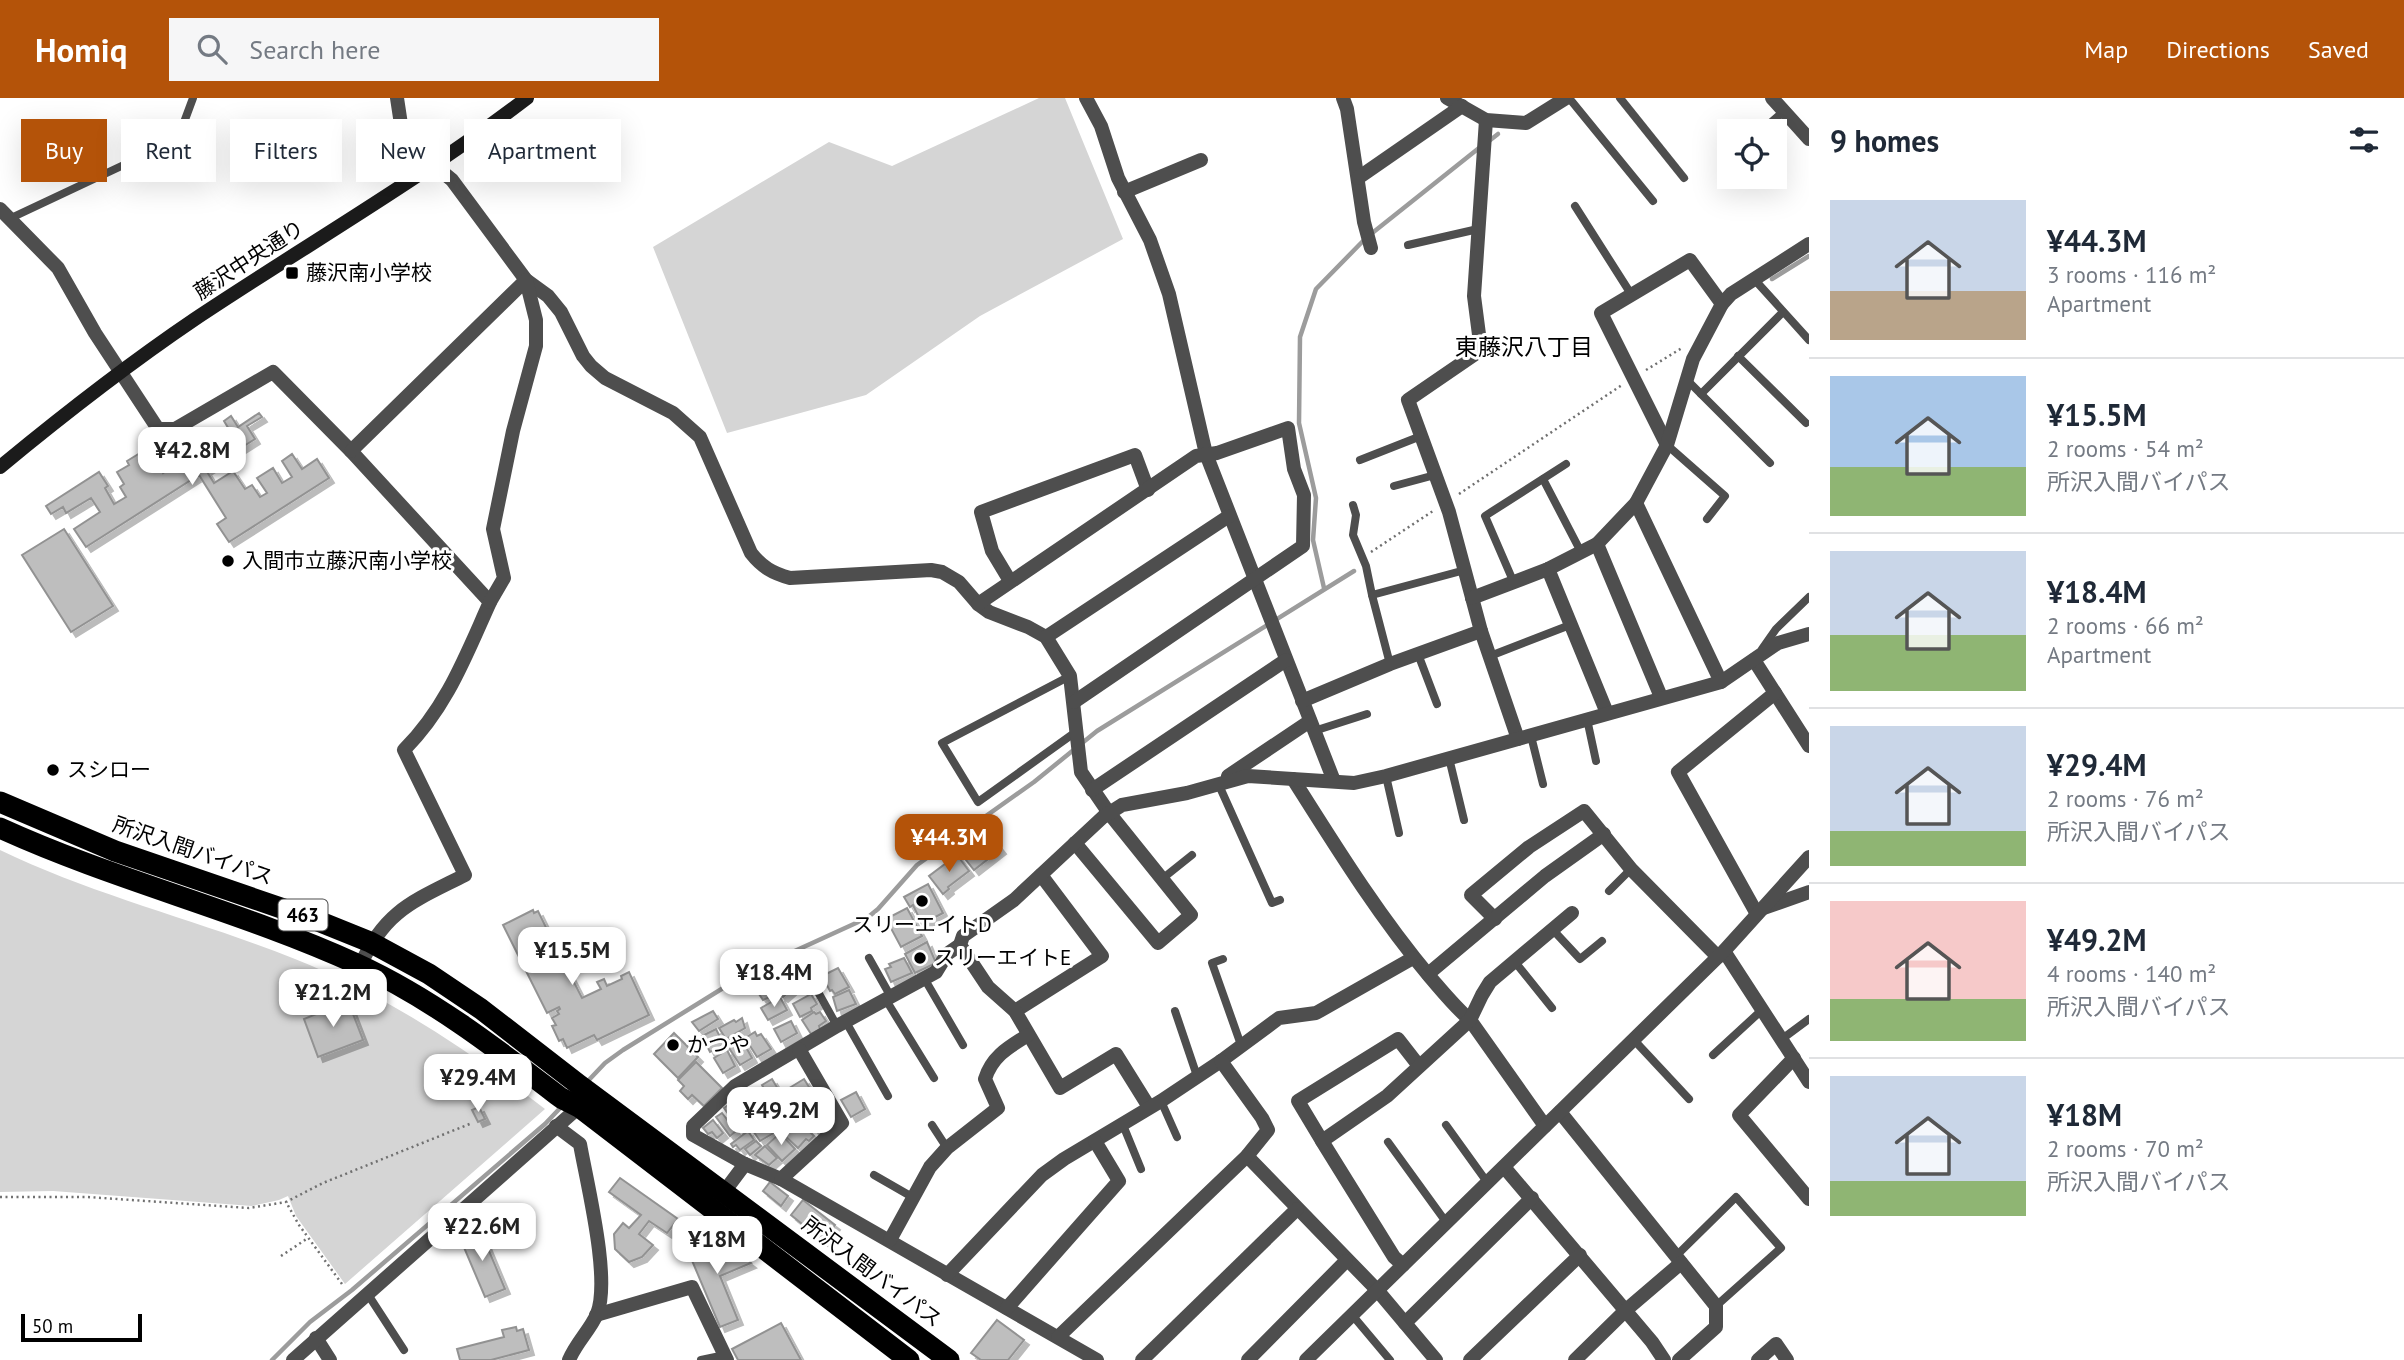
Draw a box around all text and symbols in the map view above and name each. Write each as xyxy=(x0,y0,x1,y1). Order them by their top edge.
search box xyxy=(169,18,659,81)
text: Homiq xyxy=(35,28,127,71)
icon: search xyxy=(193,30,231,68)
text: Search here xyxy=(249,33,380,66)
text: Map xyxy=(2084,34,2128,65)
text: Directions xyxy=(2166,34,2270,65)
text: Saved xyxy=(2308,34,2369,65)
chip: Buy xyxy=(21,119,107,182)
chip: Rent xyxy=(121,119,216,182)
chip: Filters xyxy=(230,119,342,182)
chip: New xyxy=(356,119,450,182)
chip: Apartment xyxy=(464,119,621,182)
map controls xyxy=(1717,119,1787,189)
button: locate xyxy=(1717,119,1787,189)
text: 9 homes xyxy=(1830,121,1939,160)
icon: filters xyxy=(2345,121,2383,159)
street label: 藤沢中央通り xyxy=(189,214,309,305)
text: ¥44.3M xyxy=(2047,221,2146,260)
icon: home xyxy=(1886,228,1970,312)
place label: 藤沢南小学校 xyxy=(306,259,432,286)
text: 3 rooms · 116 m² xyxy=(2047,260,2216,289)
marker: 藤沢南小学校 xyxy=(284,265,300,281)
text: Apartment xyxy=(2047,289,2151,318)
district label: 東藤沢八丁目 xyxy=(1455,332,1593,361)
text: ¥15.5M xyxy=(2047,395,2146,434)
icon: home xyxy=(1886,404,1970,488)
pin: ¥42.8M xyxy=(135,428,249,487)
text: 2 rooms · 54 m² xyxy=(2047,434,2204,463)
text: ¥42.8M xyxy=(154,435,230,464)
text: 所沢入間バイパス xyxy=(2047,467,2231,496)
place label: 入間市立藤沢南小学校 xyxy=(242,547,452,574)
marker: 入間市立藤沢南小学校 xyxy=(220,553,236,569)
text: ¥18.4M xyxy=(2047,572,2146,611)
icon: home xyxy=(1886,579,1970,663)
text: 2 rooms · 66 m² xyxy=(2047,611,2204,640)
text: Apartment xyxy=(2047,640,2151,669)
text: ¥29.4M xyxy=(2047,745,2146,784)
icon: home xyxy=(1886,754,1970,838)
place label: スシロー xyxy=(67,756,151,783)
marker: スシロー xyxy=(45,762,61,778)
text: 2 rooms · 76 m² xyxy=(2047,784,2204,813)
street label: 所沢入間バイパス xyxy=(110,810,277,891)
pin: ¥44.3M xyxy=(892,814,1006,874)
text: 所沢入間バイパス xyxy=(2047,817,2231,846)
text: ¥44.3M xyxy=(911,822,987,851)
marker: スリーエイトD xyxy=(914,893,930,909)
road number: 463 xyxy=(278,900,328,930)
place label: スリーエイトD xyxy=(852,911,992,938)
text: ¥49.2M xyxy=(2047,920,2146,959)
pin: ¥15.5M xyxy=(515,928,629,987)
icon: home xyxy=(1886,929,1970,1013)
text: ¥15.5M xyxy=(534,935,610,964)
place label: スリーエイトE xyxy=(934,944,1071,971)
pin: ¥18.4M xyxy=(717,950,831,1009)
marker: スリーエイトE xyxy=(912,950,928,966)
text: ¥18.4M xyxy=(736,957,812,986)
text: 4 rooms · 140 m² xyxy=(2047,959,2216,988)
pin: ¥21.2M xyxy=(276,970,390,1029)
text: ¥21.2M xyxy=(295,977,371,1006)
text: 所沢入間バイパス xyxy=(2047,992,2231,1021)
place label: かつや xyxy=(687,1031,750,1058)
marker: かつや xyxy=(665,1037,681,1053)
pin: ¥29.4M xyxy=(421,1054,535,1114)
text: ¥29.4M xyxy=(440,1062,516,1091)
pin: ¥49.2M xyxy=(724,1088,838,1147)
text: ¥49.2M xyxy=(743,1095,819,1124)
text: ¥18M xyxy=(2047,1095,2122,1134)
icon: home xyxy=(1886,1104,1970,1188)
text: 2 rooms · 70 m² xyxy=(2047,1134,2204,1163)
text: 所沢入間バイパス xyxy=(2047,1167,2231,1196)
pin: ¥22.6M xyxy=(425,1204,539,1263)
street label: 所沢入間バイパス xyxy=(797,1210,947,1333)
text: ¥22.6M xyxy=(444,1211,520,1240)
pin: ¥18M xyxy=(676,1216,758,1276)
text: ¥18M xyxy=(688,1224,746,1253)
scale bar xyxy=(21,1311,142,1343)
text: 50 m xyxy=(32,1314,73,1338)

